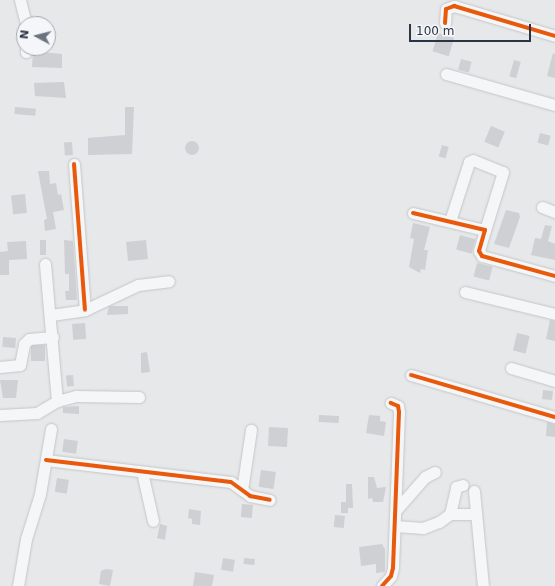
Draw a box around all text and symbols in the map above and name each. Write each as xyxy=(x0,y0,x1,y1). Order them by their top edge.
north arrow xyxy=(16,16,56,56)
scale bar xyxy=(411,16,533,42)
text: 100 m xyxy=(416,24,454,38)
text: N xyxy=(18,29,32,40)

